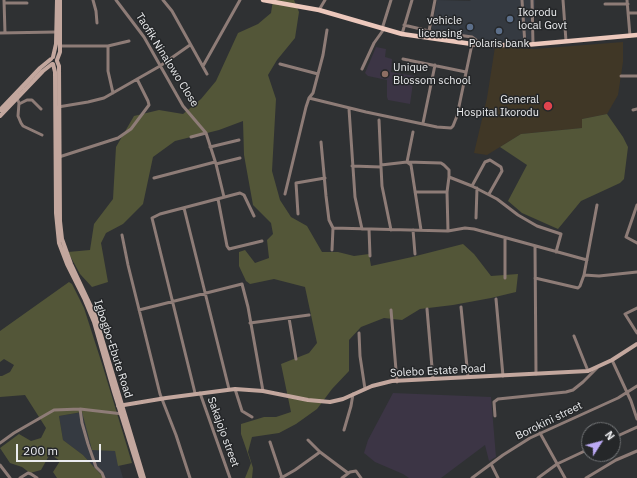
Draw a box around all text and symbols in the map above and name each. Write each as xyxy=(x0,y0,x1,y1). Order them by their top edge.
place label: Ikorodu local Govt xyxy=(518,6,567,32)
street label: Taofik Ninalowo Close xyxy=(133,11,201,109)
place label: vehicle licensing xyxy=(418,14,462,40)
marker: Ikorodu local Govt xyxy=(505,14,515,24)
marker: vehicle licensing xyxy=(465,22,475,32)
marker: Polaris bank xyxy=(494,26,504,36)
place label: Polaris bank xyxy=(469,37,529,51)
place label: Unique Blossom school xyxy=(393,61,471,87)
marker: Unique Blossom school xyxy=(380,69,390,79)
place label: General Hospital Ikorodu xyxy=(456,93,539,119)
marker: General Hospital Ikorodu xyxy=(542,100,554,112)
street label: Igbogbo-Ebute Road xyxy=(91,298,135,400)
street label: Solebo Estate Road xyxy=(390,362,486,380)
street label: Sakajojo street xyxy=(204,395,242,469)
street label: Borokini street xyxy=(513,399,585,443)
north arrow xyxy=(581,422,621,462)
text: N xyxy=(602,428,618,443)
scale bar xyxy=(18,436,103,462)
text: 200 m xyxy=(23,443,58,458)

